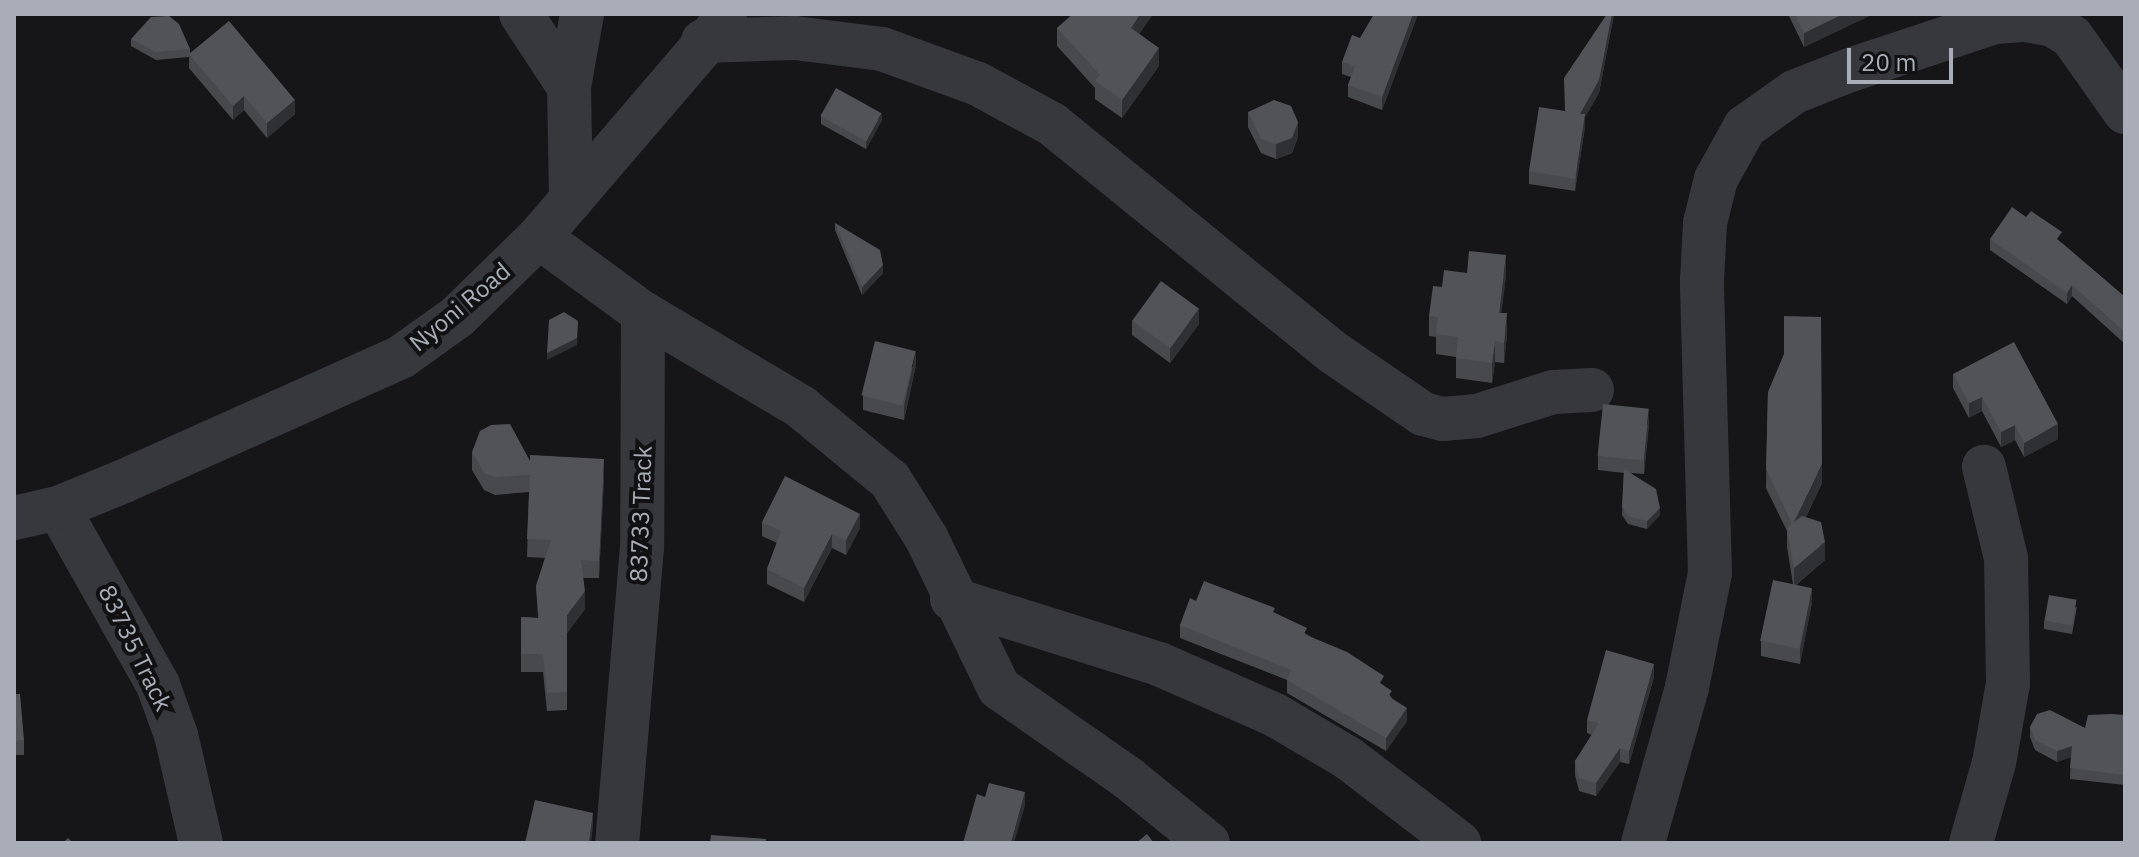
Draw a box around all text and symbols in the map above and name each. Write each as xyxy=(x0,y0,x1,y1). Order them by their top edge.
scale bar xyxy=(1851,32,1957,82)
text: 20 m xyxy=(1861,46,1916,78)
street label: Nyoni Road xyxy=(404,257,516,357)
street label: 83733 Track xyxy=(624,445,658,583)
street label: 83735 Track xyxy=(92,580,178,716)

